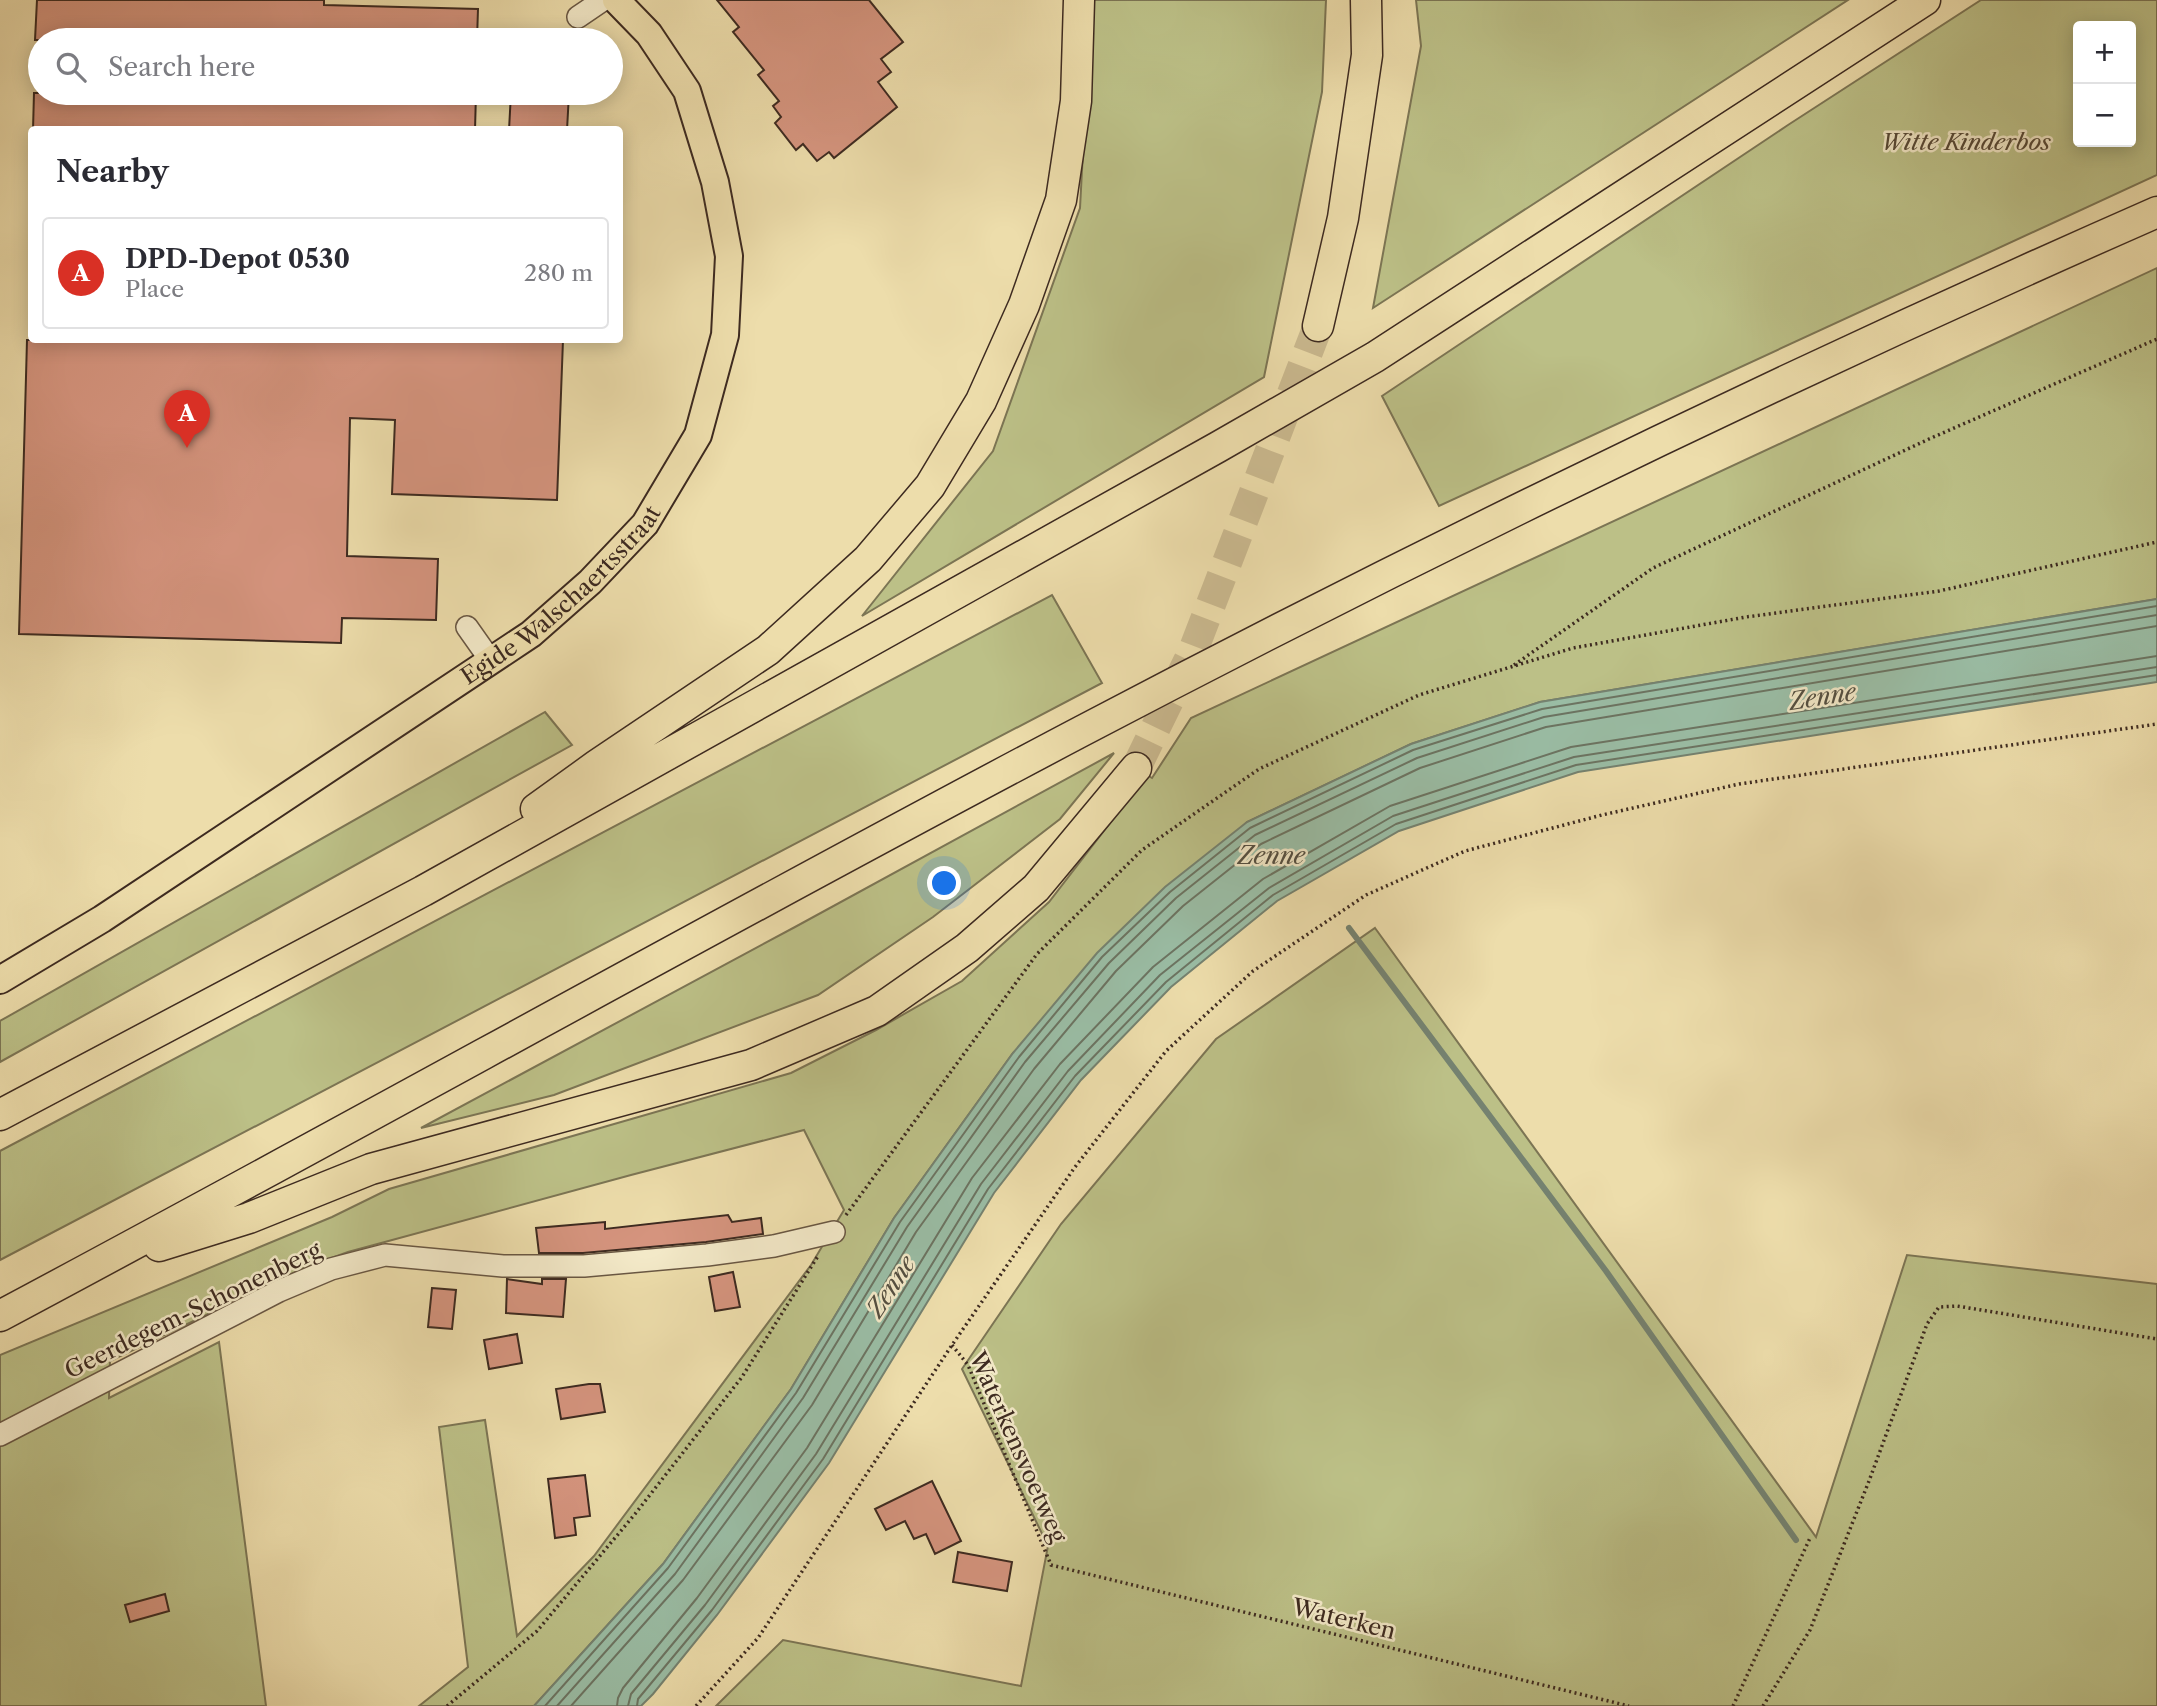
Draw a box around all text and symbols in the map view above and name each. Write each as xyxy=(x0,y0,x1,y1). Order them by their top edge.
map controls xyxy=(2073,21,2136,147)
button: + xyxy=(2073,21,2136,84)
search box xyxy=(28,28,623,105)
icon: search xyxy=(52,48,90,86)
text: Search here xyxy=(108,51,255,83)
button: − xyxy=(2073,84,2136,147)
park label: Witte Kinderbos xyxy=(1881,128,2052,156)
text: Nearby xyxy=(56,153,169,190)
text: DPD-Depot 0530 xyxy=(125,243,350,275)
text: A xyxy=(72,259,90,287)
text: 280 m xyxy=(524,259,593,287)
text: Place xyxy=(125,275,184,303)
pin: A xyxy=(164,390,210,448)
street label: Egide Walschaertsstraat xyxy=(456,501,667,691)
water label: Zenne xyxy=(1785,677,1859,716)
water label: Zenne xyxy=(1236,841,1306,870)
your location xyxy=(927,866,961,900)
street label: Geerdegem-Schonenberg xyxy=(60,1235,327,1384)
water label: Zenne xyxy=(859,1249,922,1324)
street label: Waterkensvoetweg xyxy=(963,1346,1073,1548)
street label: Waterken xyxy=(1288,1592,1399,1645)

